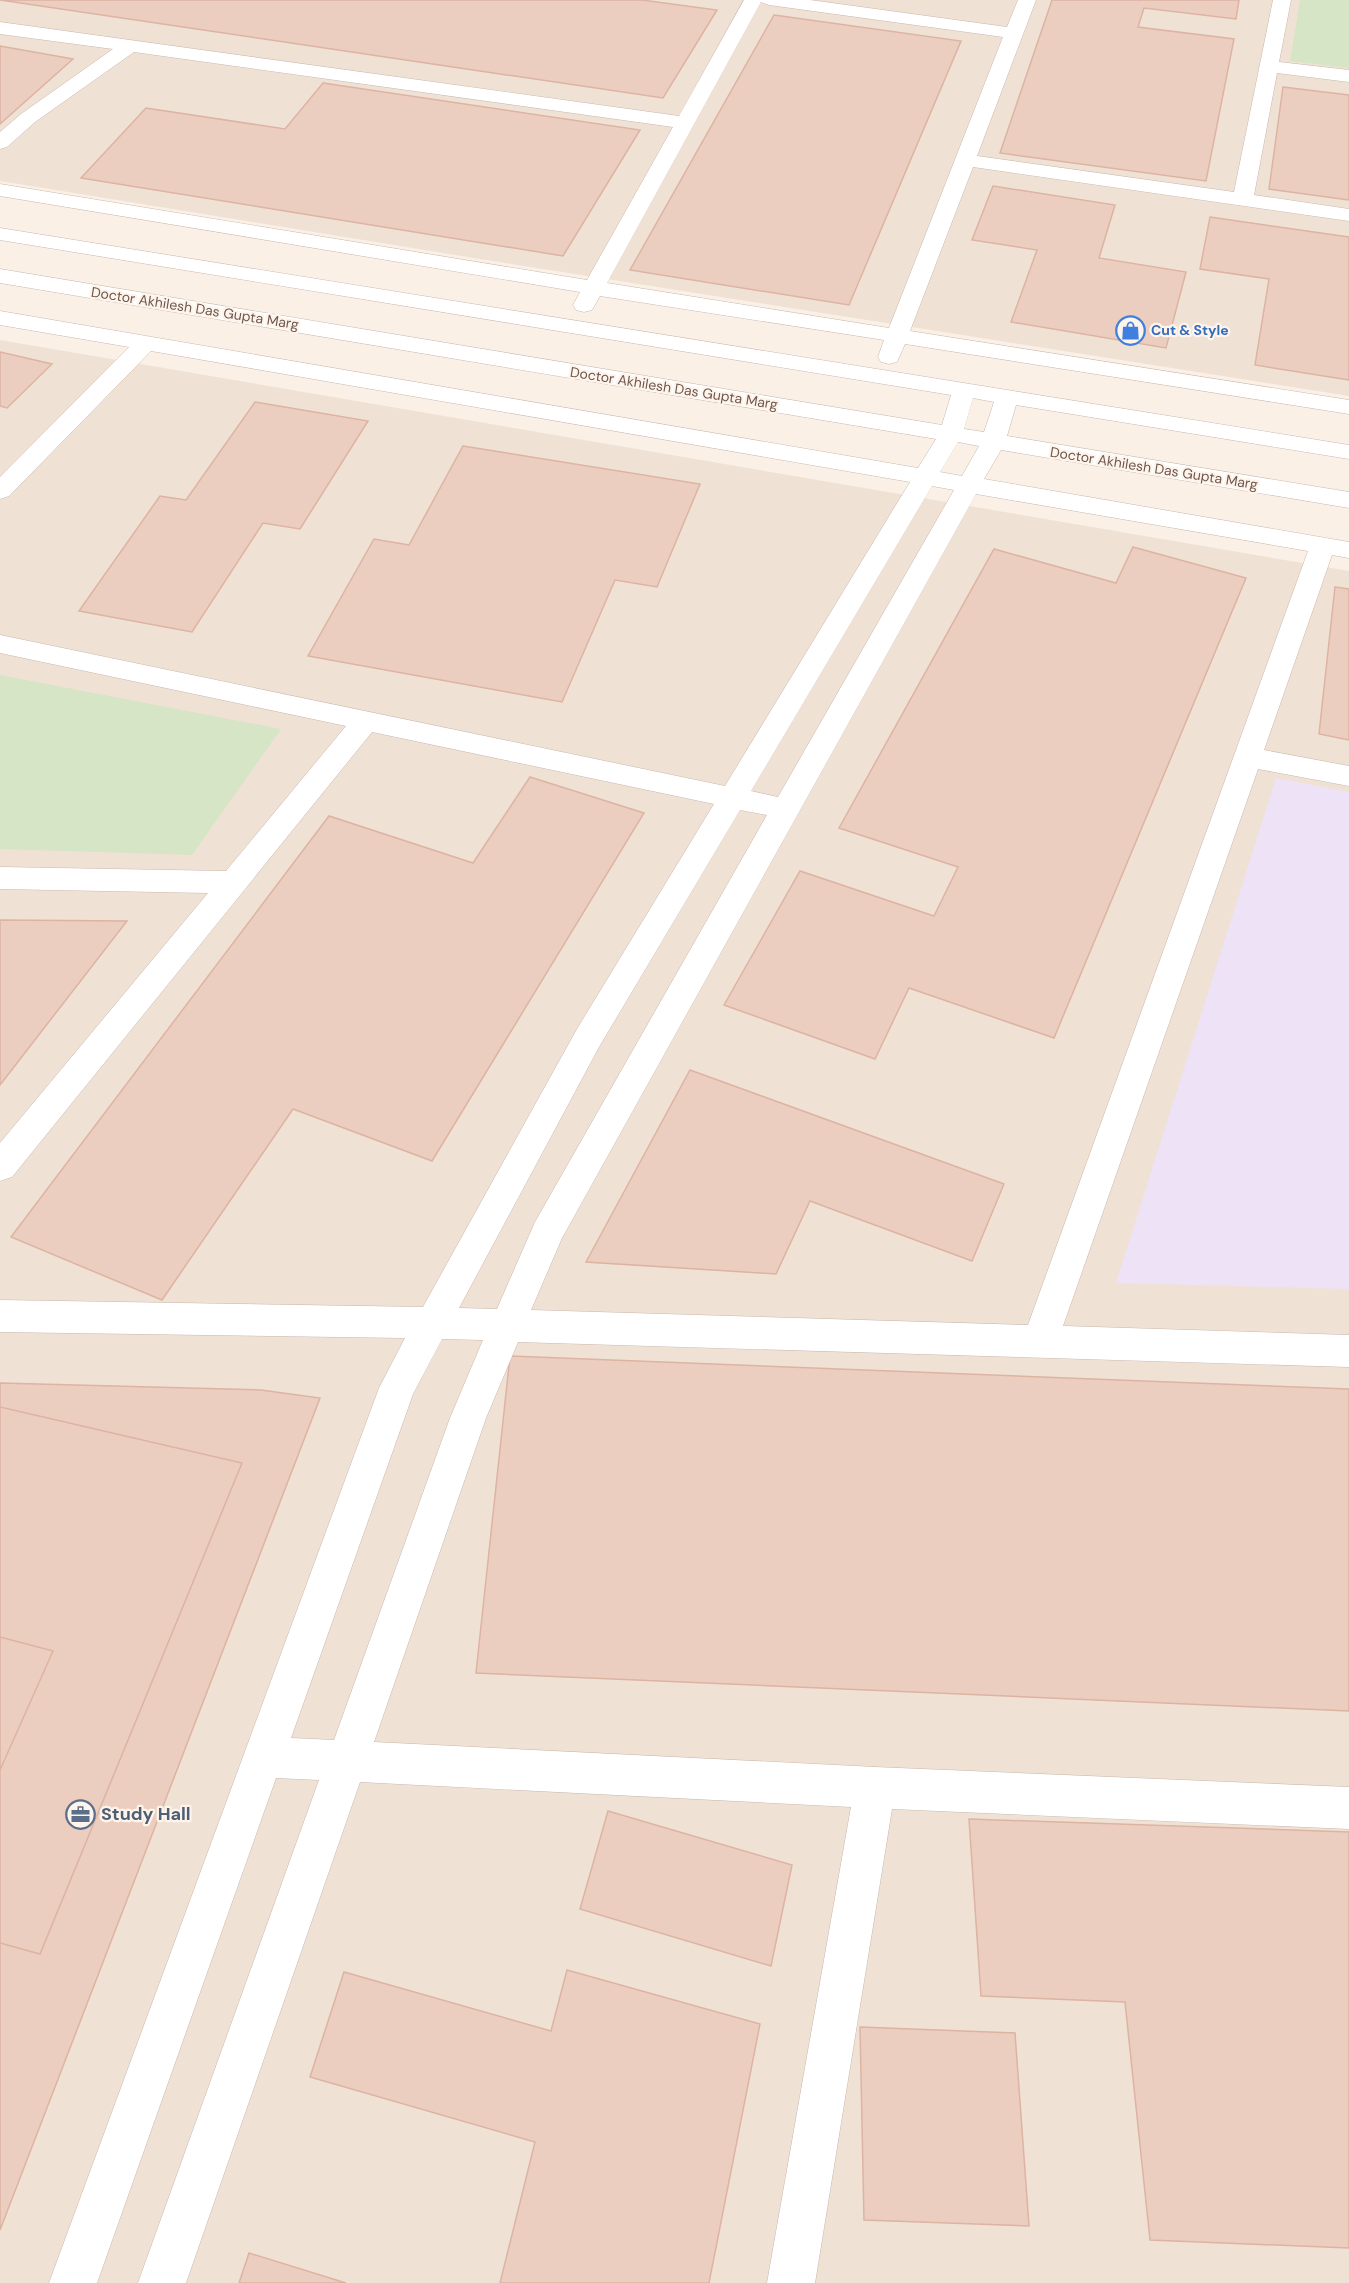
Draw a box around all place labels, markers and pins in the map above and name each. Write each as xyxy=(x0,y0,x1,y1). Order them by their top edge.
shop icon: Cut & Style xyxy=(1114,314,1146,346)
place label: Cut & Style xyxy=(1151,321,1229,339)
office icon: Study Hall xyxy=(64,1798,96,1830)
place label: Study Hall xyxy=(101,1802,191,1826)

